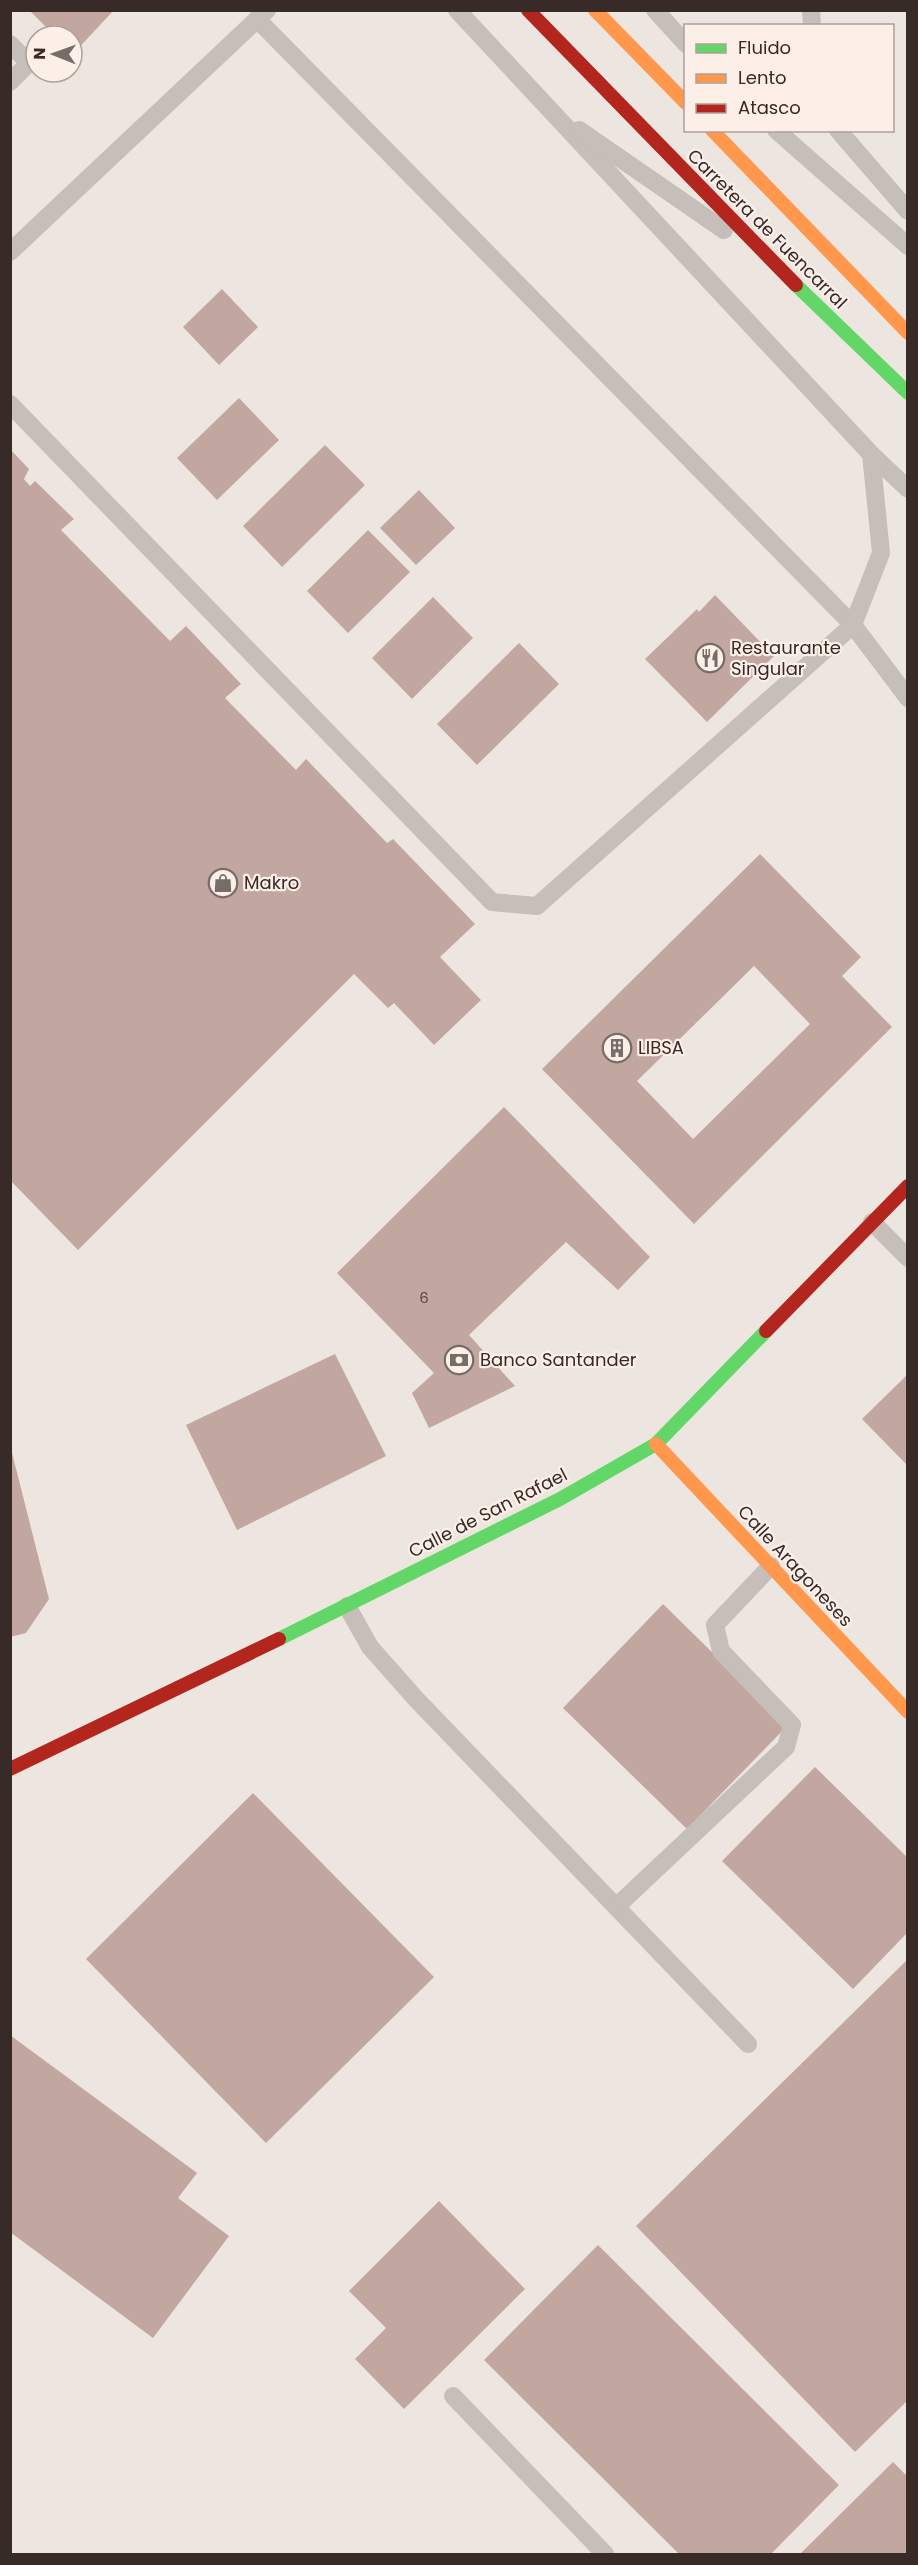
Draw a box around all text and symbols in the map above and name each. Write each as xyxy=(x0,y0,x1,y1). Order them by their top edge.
north arrow xyxy=(24,24,84,84)
legend xyxy=(684,24,894,132)
text: Fluido xyxy=(738,35,791,60)
text: N xyxy=(28,48,51,60)
text: Lento xyxy=(738,65,787,90)
text: Atasco xyxy=(738,95,801,120)
street label: Carretera de Fuencarral xyxy=(682,143,853,314)
place label: Restaurante Singular xyxy=(731,635,841,681)
restaurant icon: Restaurante Singular xyxy=(694,642,726,674)
shop icon: Makro xyxy=(207,867,239,899)
place label: Makro xyxy=(244,870,299,895)
building icon: LIBSA xyxy=(601,1032,633,1064)
place label: LIBSA xyxy=(638,1035,684,1060)
house number: 6 xyxy=(419,1287,429,1308)
bank icon: Banco Santander xyxy=(443,1344,475,1376)
place label: Banco Santander xyxy=(480,1347,637,1372)
street label: Calle de San Rafael xyxy=(404,1462,571,1563)
street label: Calle Aragoneses xyxy=(732,1499,858,1632)

